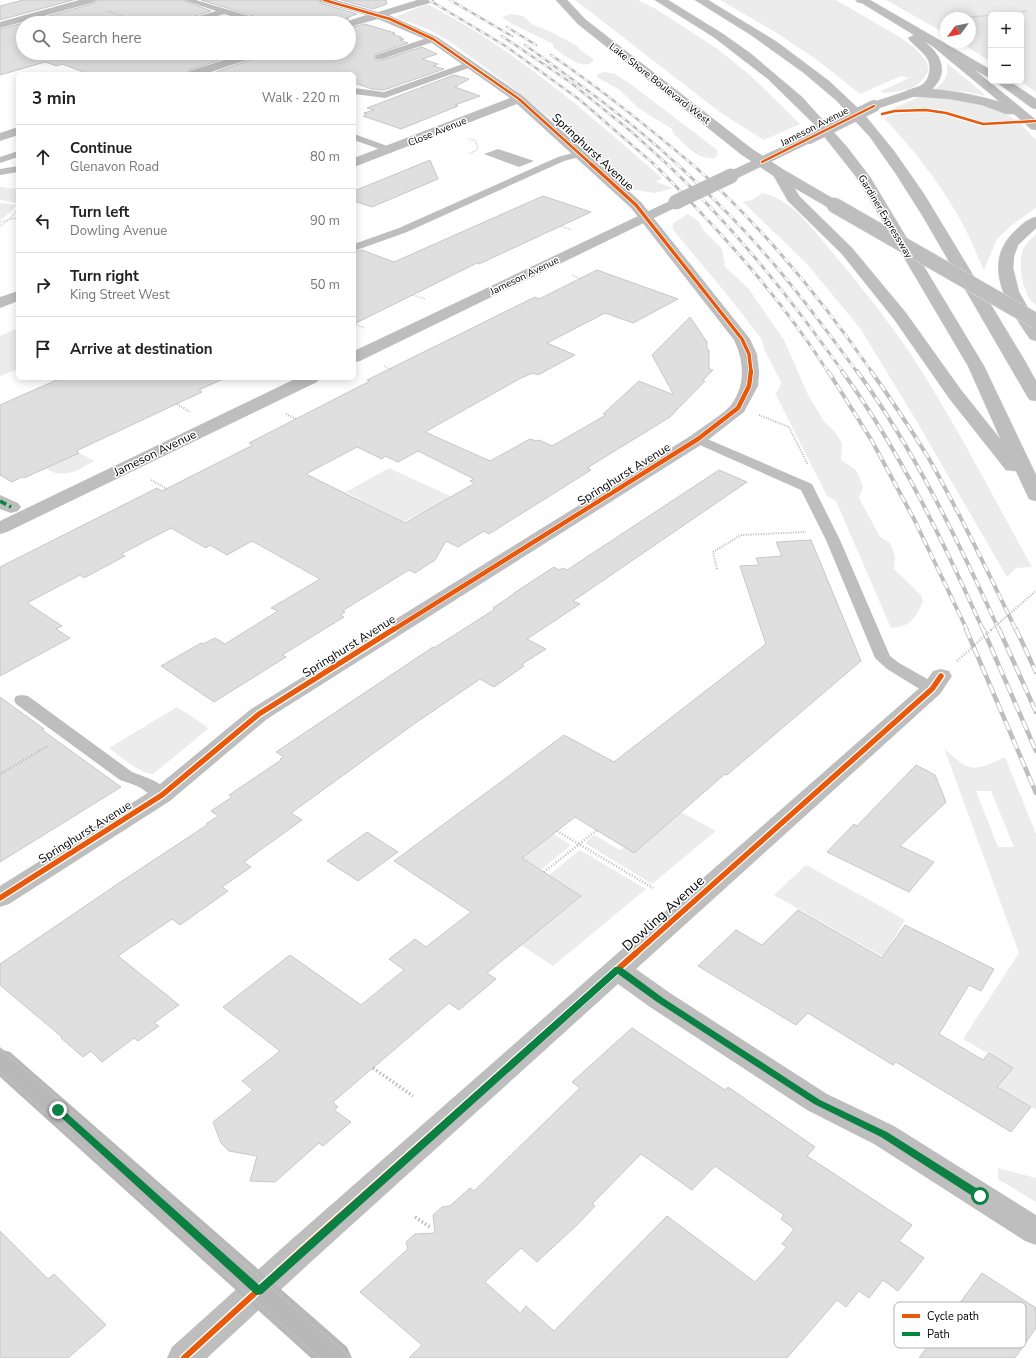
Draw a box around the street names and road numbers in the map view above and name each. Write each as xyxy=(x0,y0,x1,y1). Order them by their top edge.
street label: Lake Shore Boulevard West xyxy=(606,40,713,128)
street label: Jameson Avenue xyxy=(777,104,851,151)
street label: Springhurst Avenue xyxy=(548,110,638,194)
street label: Close Avenue xyxy=(406,114,469,150)
street label: Gardiner Expressway xyxy=(855,172,916,262)
street label: Jameson Avenue xyxy=(487,253,561,299)
street label: Jameson Avenue xyxy=(110,426,199,480)
street label: Springhurst Avenue xyxy=(574,439,674,509)
street label: Springhurst Avenue xyxy=(299,611,399,681)
street label: Springhurst Avenue xyxy=(35,797,135,867)
street label: Dowling Avenue xyxy=(618,871,709,955)

